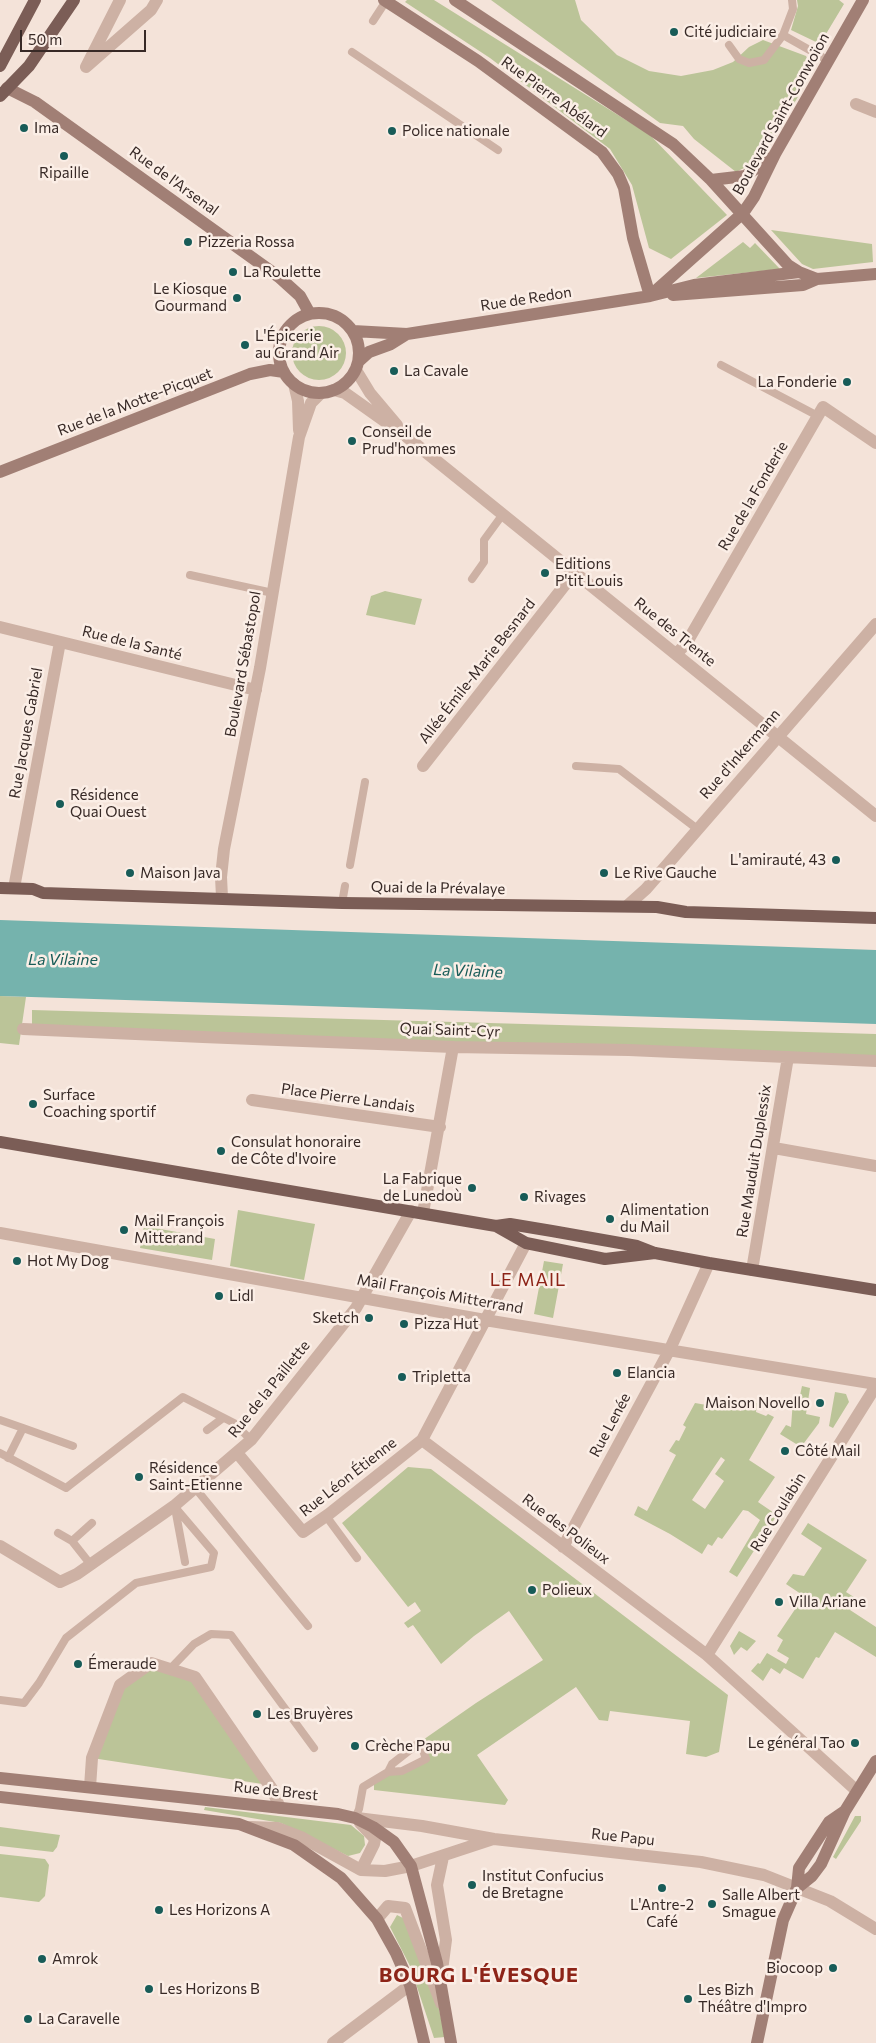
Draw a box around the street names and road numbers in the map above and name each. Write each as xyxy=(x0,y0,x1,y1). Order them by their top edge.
street label: Boulevard Saint-Conwoïon xyxy=(729,30,833,198)
street label: Rue Pierre Abélard xyxy=(498,53,610,141)
street label: Rue de l'Arsenal xyxy=(126,143,222,219)
street label: Rue de Redon xyxy=(479,283,573,315)
street label: Rue de la Motte-Picquet xyxy=(55,364,215,440)
street label: Rue de la Fonderie xyxy=(714,438,792,554)
street label: Boulevard Sébastopol xyxy=(221,590,265,738)
street label: Rue des Trente xyxy=(630,594,720,670)
street label: Allée Émile-Marie Besnard xyxy=(415,595,539,747)
street label: Rue de la Santé xyxy=(80,622,184,664)
street label: Rue Jacques Gabriel xyxy=(6,666,46,800)
street label: Rue d'Inkermann xyxy=(696,705,784,803)
street label: Quai de la Prévalaye xyxy=(371,878,505,898)
street label: Quai Saint-Cyr xyxy=(399,1019,501,1041)
street label: Place Pierre Landais xyxy=(280,1080,416,1116)
street label: Rue Mauduit Duplessix xyxy=(733,1083,775,1239)
street label: Mail François Mitterrand xyxy=(355,1271,525,1317)
street label: Rue de la Paillette xyxy=(224,1337,314,1441)
street label: Rue Lenée xyxy=(586,1390,634,1460)
street label: Rue Léon Étienne xyxy=(296,1434,400,1520)
street label: Rue Coulabin xyxy=(747,1469,809,1555)
street label: Rue des Polieux xyxy=(518,1490,614,1568)
street label: Rue de Brest xyxy=(233,1778,319,1804)
street label: Rue Papu xyxy=(590,1825,656,1849)

